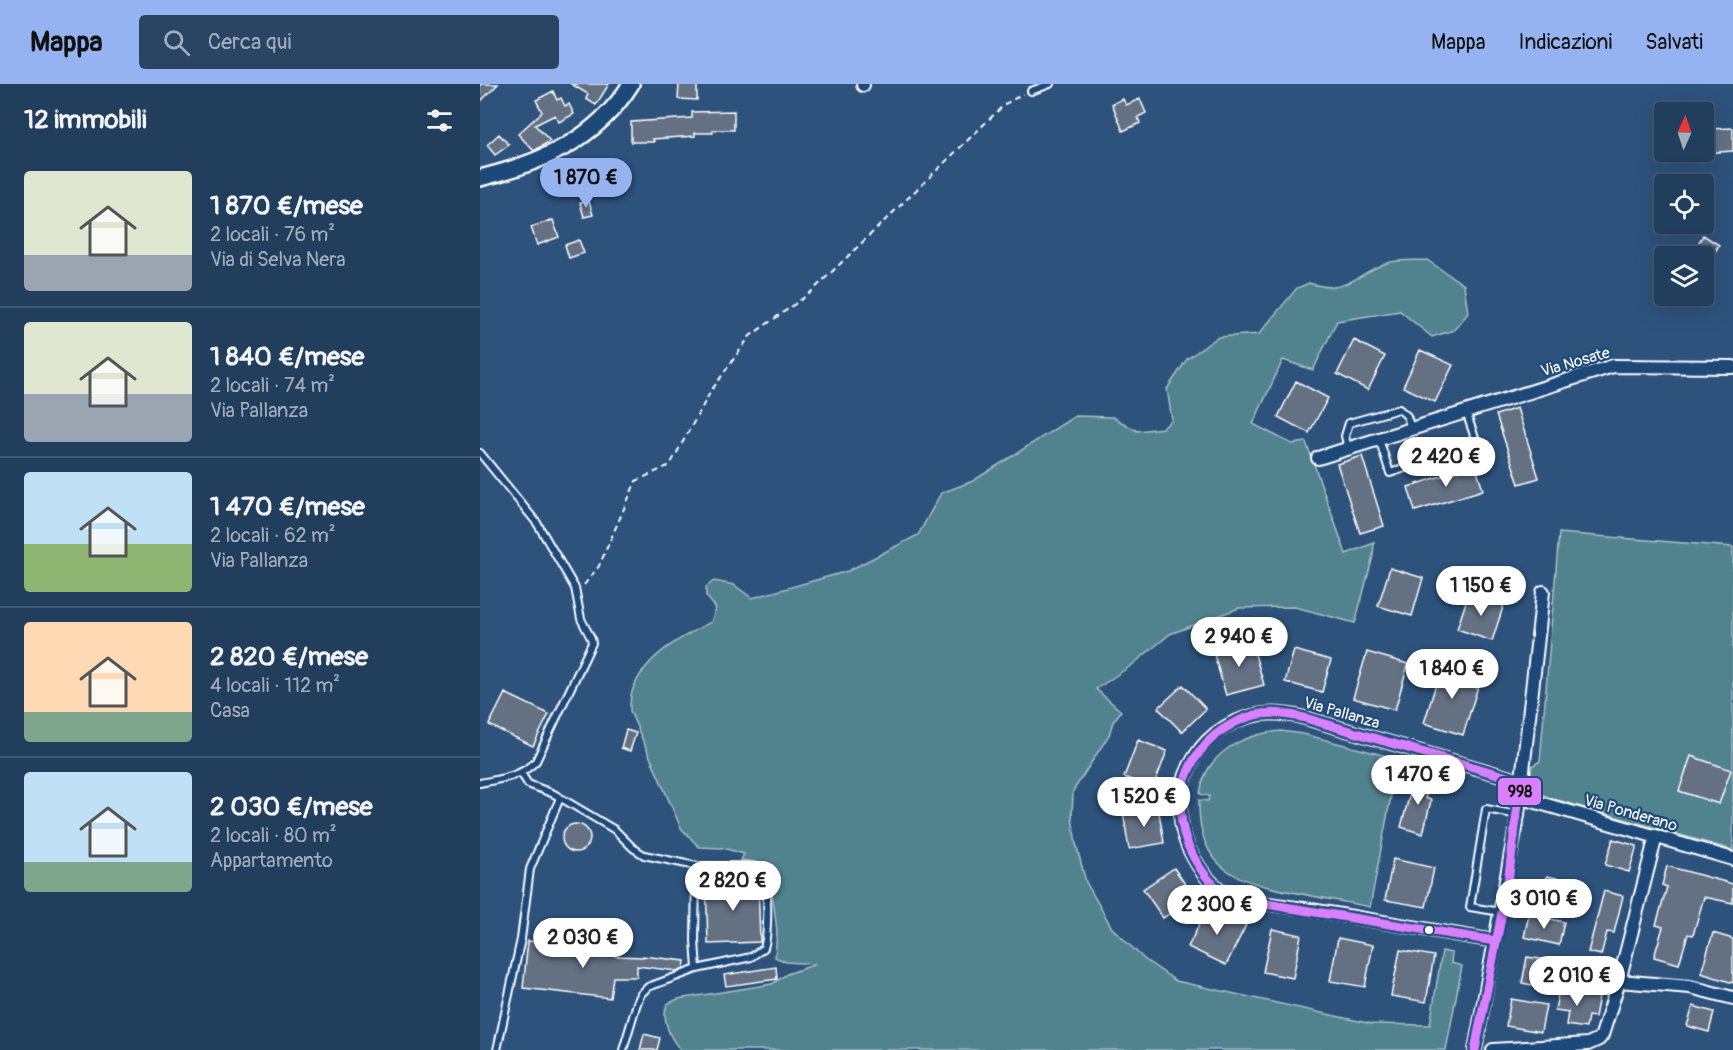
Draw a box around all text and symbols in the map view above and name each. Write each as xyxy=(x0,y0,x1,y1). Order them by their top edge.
search box xyxy=(139,15,559,69)
text: Mappa xyxy=(30,25,103,60)
icon: search xyxy=(160,26,193,59)
text: Cerca qui xyxy=(208,28,291,56)
text: Mappa xyxy=(1431,29,1486,56)
text: Indicazioni xyxy=(1519,29,1612,56)
text: Salvati xyxy=(1645,29,1703,56)
north arrow xyxy=(1654,102,1714,162)
map controls xyxy=(1654,102,1714,306)
text: 12 immobili xyxy=(24,104,147,136)
icon: filters xyxy=(423,104,456,137)
pin: 1 870 € xyxy=(531,158,641,209)
text: 1 870 € xyxy=(554,165,618,190)
button: locate xyxy=(1654,174,1714,234)
text: 1 870 €/mese xyxy=(210,190,363,222)
icon: home xyxy=(72,195,144,267)
text: 2 locali · 76 m² xyxy=(210,222,335,247)
button: layers xyxy=(1654,246,1714,306)
text: Via di Selva Nera xyxy=(210,247,346,272)
text: 1 840 €/mese xyxy=(210,341,364,373)
street label: Via Nosate xyxy=(1538,343,1612,381)
icon: home xyxy=(72,346,144,418)
text: 2 locali · 74 m² xyxy=(210,373,335,398)
text: Via Pallanza xyxy=(210,398,308,423)
pin: 2 420 € xyxy=(1391,437,1501,488)
text: 2 420 € xyxy=(1411,444,1481,469)
text: 1 470 €/mese xyxy=(210,491,365,523)
icon: home xyxy=(72,496,144,568)
text: 2 locali · 62 m² xyxy=(210,523,336,548)
text: Via Pallanza xyxy=(210,548,308,573)
pin: 1 150 € xyxy=(1426,566,1536,617)
text: 1 150 € xyxy=(1450,573,1512,598)
pin: 2 940 € xyxy=(1184,617,1294,668)
text: 2 940 € xyxy=(1205,624,1273,649)
text: 2 820 €/mese xyxy=(210,641,368,673)
icon: home xyxy=(72,646,144,718)
pin: 1 840 € xyxy=(1397,649,1507,700)
text: 1 840 € xyxy=(1419,656,1485,681)
text: 4 locali · 112 m² xyxy=(210,673,340,698)
street label: Via Pallanza xyxy=(1301,693,1382,733)
text: Casa xyxy=(210,698,250,723)
pin: 1 470 € xyxy=(1363,755,1473,806)
text: 1 470 € xyxy=(1385,762,1451,787)
pin: 1 520 € xyxy=(1089,777,1199,828)
line badge: 998 xyxy=(1497,777,1542,806)
text: 998 xyxy=(1508,782,1532,802)
text: 1 520 € xyxy=(1111,784,1177,809)
street label: Via Ponderano xyxy=(1582,790,1680,836)
text: 2 030 €/mese xyxy=(210,791,373,823)
icon: home xyxy=(72,796,144,868)
text: 2 locali · 80 m² xyxy=(210,823,337,848)
text: Appartamento xyxy=(210,848,333,873)
pin: 2 820 € xyxy=(678,861,788,912)
text: 2 820 € xyxy=(699,868,767,893)
pin: 3 010 € xyxy=(1489,879,1599,930)
pin: 2 300 € xyxy=(1162,885,1272,936)
text: 3 010 € xyxy=(1510,886,1578,911)
text: 2 300 € xyxy=(1181,892,1253,917)
pin: 2 030 € xyxy=(528,918,638,969)
unlabelled marker xyxy=(1423,924,1435,936)
text: 2 030 € xyxy=(547,925,619,950)
pin: 2 010 € xyxy=(1522,956,1632,1007)
text: 2 010 € xyxy=(1543,963,1611,988)

